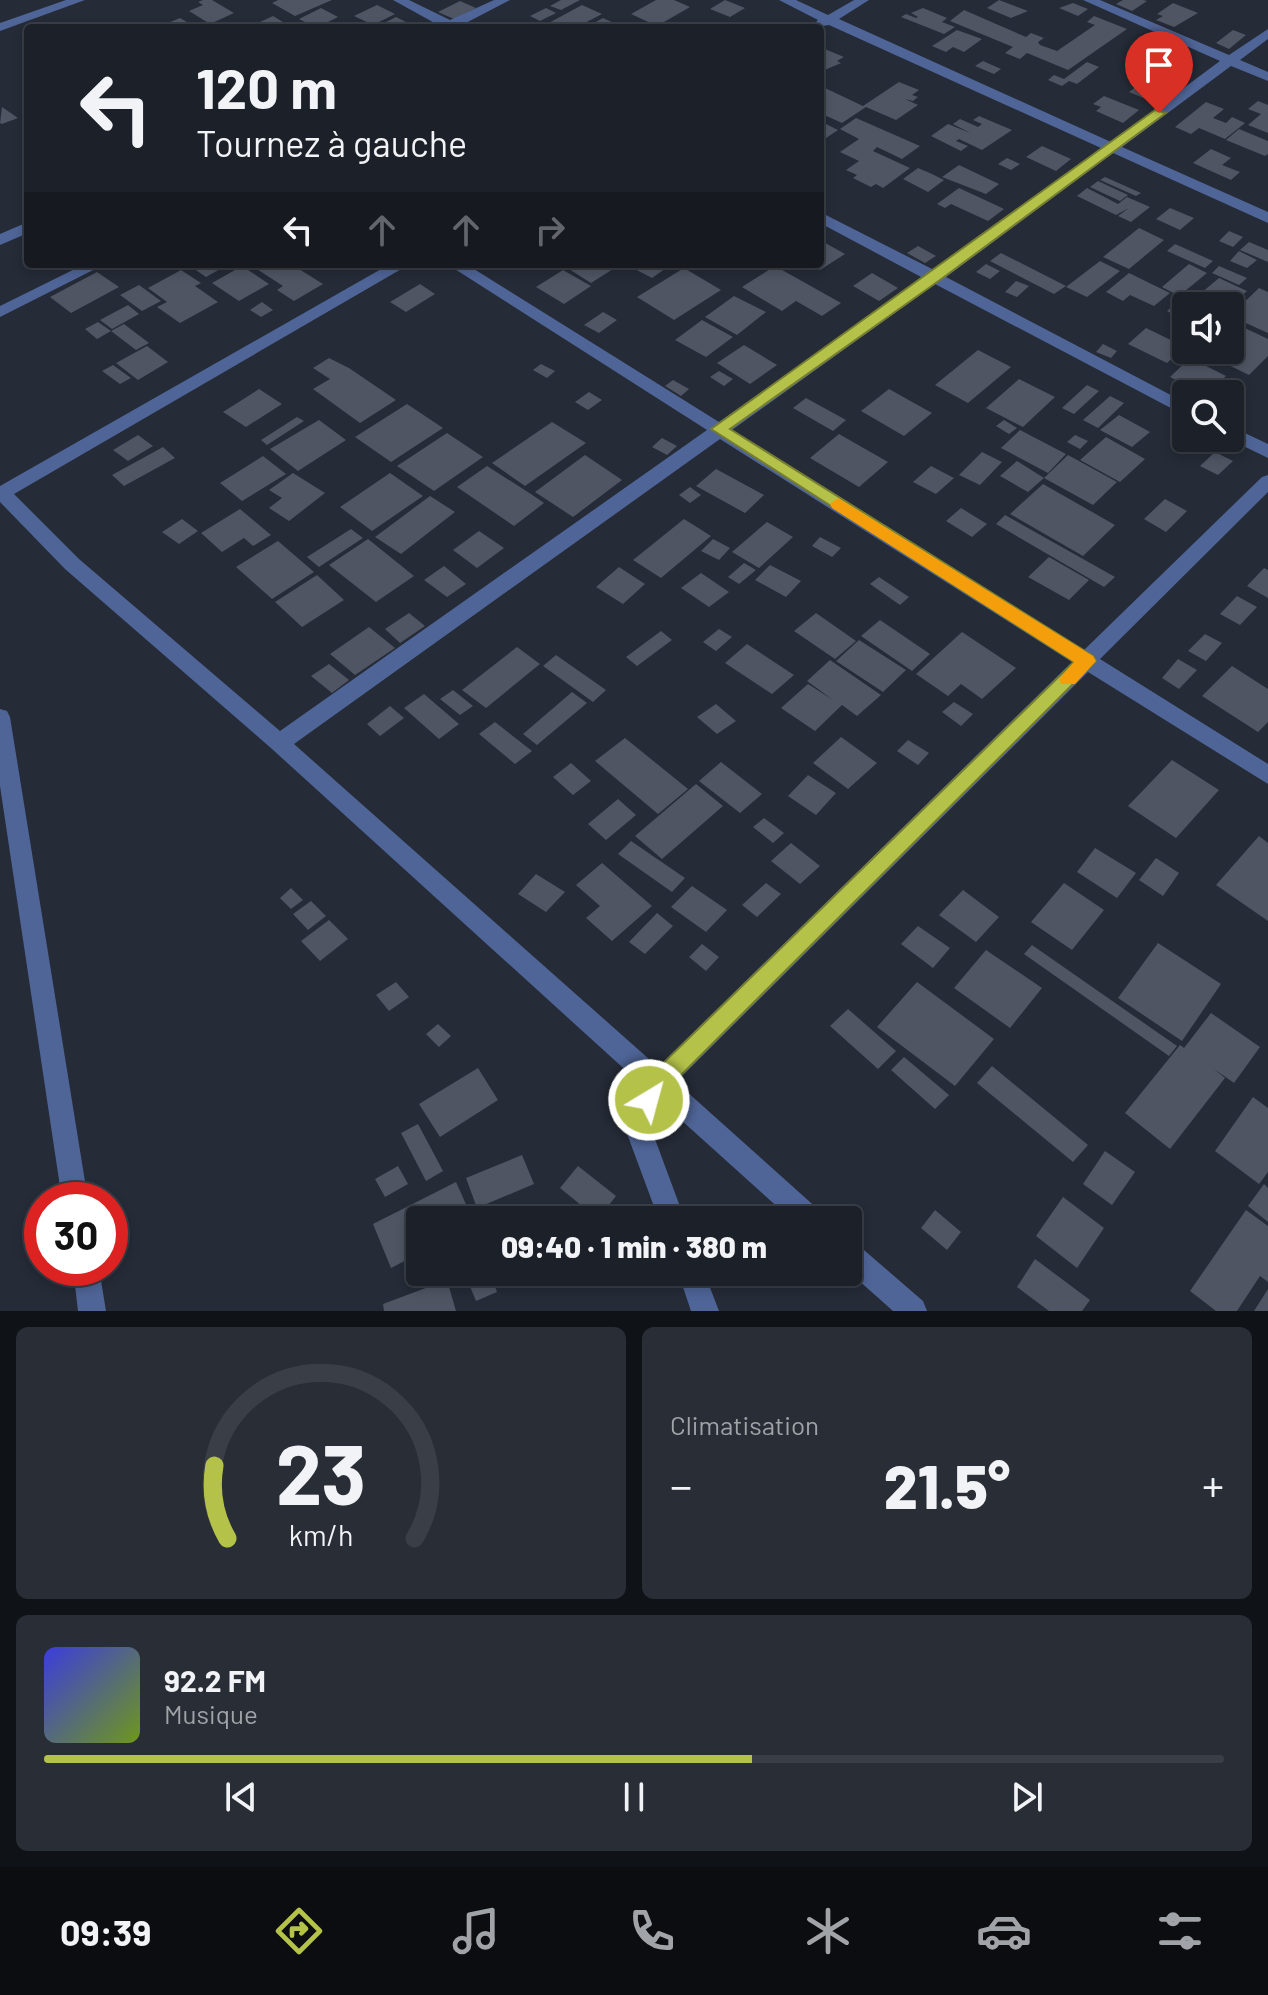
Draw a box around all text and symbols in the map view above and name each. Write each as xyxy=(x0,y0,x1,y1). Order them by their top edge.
pin xyxy=(1125,31,1193,113)
icon: arrive xyxy=(1137,43,1181,87)
text: 120 m xyxy=(196,53,337,120)
icon: left xyxy=(64,56,168,160)
text: Tournez à gauche xyxy=(196,121,467,164)
icon: left xyxy=(276,208,320,252)
icon: ahead xyxy=(360,208,404,252)
icon: ahead xyxy=(444,208,488,252)
icon: right xyxy=(528,208,572,252)
map controls xyxy=(1172,292,1244,452)
button: sound xyxy=(1172,292,1244,364)
button: search xyxy=(1172,380,1244,452)
position arrow xyxy=(607,1058,691,1142)
speed limit sign: 30 xyxy=(24,1182,128,1286)
text: 09:40 · 1 min · 380 m xyxy=(501,1228,767,1264)
text: Climatisation xyxy=(670,1409,819,1440)
text: 23 xyxy=(276,1422,366,1522)
text: 21.5° xyxy=(884,1449,1010,1521)
text: − xyxy=(670,1458,692,1511)
text: + xyxy=(1202,1458,1224,1511)
text: km/h xyxy=(289,1517,353,1552)
text: 92.2 FM xyxy=(164,1662,266,1698)
text: Musique xyxy=(164,1698,258,1729)
icon: previous xyxy=(219,1775,263,1819)
icon: pause xyxy=(612,1775,656,1819)
icon: next xyxy=(1005,1775,1049,1819)
icon: directions xyxy=(271,1903,327,1959)
icon: music xyxy=(448,1903,504,1959)
icon: phone xyxy=(624,1903,680,1959)
icon: climate xyxy=(800,1903,856,1959)
icon: car xyxy=(976,1903,1032,1959)
icon: filters xyxy=(1152,1903,1208,1959)
text: 09:39 xyxy=(60,1910,151,1953)

